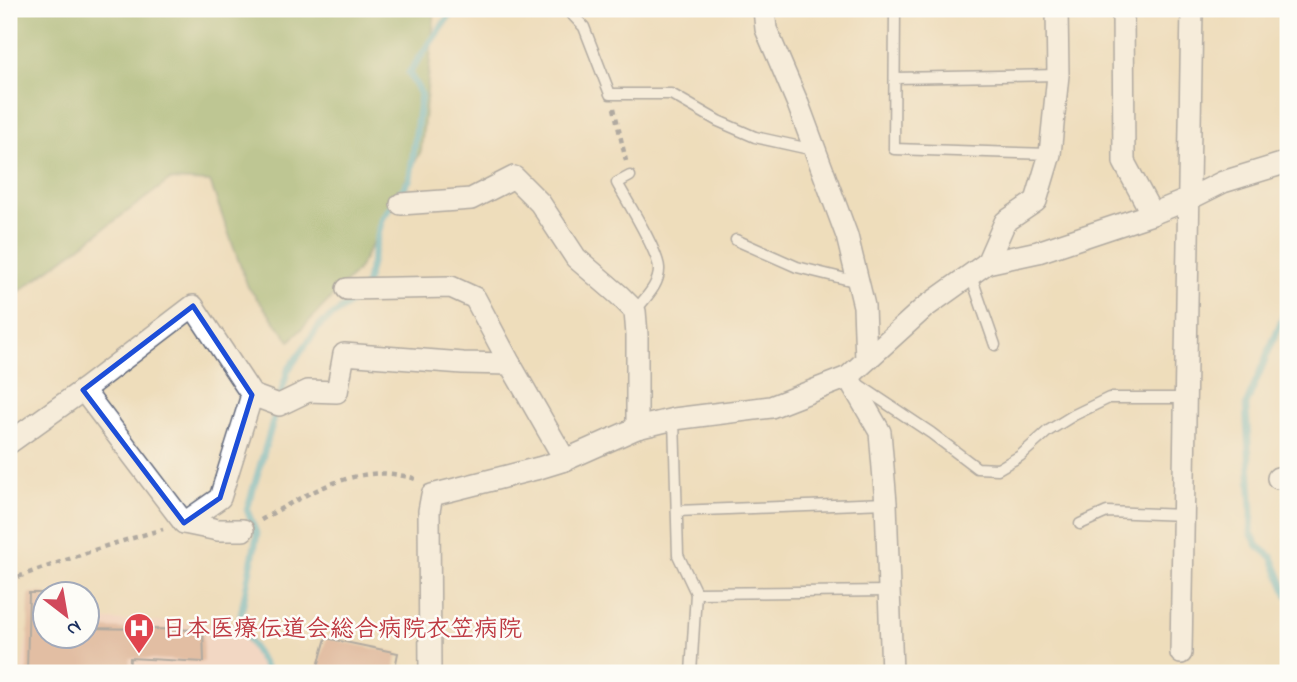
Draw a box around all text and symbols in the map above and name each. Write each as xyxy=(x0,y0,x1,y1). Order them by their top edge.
north arrow xyxy=(32,580,102,650)
hospital icon: 日本医療伝道会総合病院衣笠病院 xyxy=(122,611,156,655)
text: N xyxy=(61,613,86,642)
place label: 日本医療伝道会総合病院衣笠病院 xyxy=(162,613,522,648)

